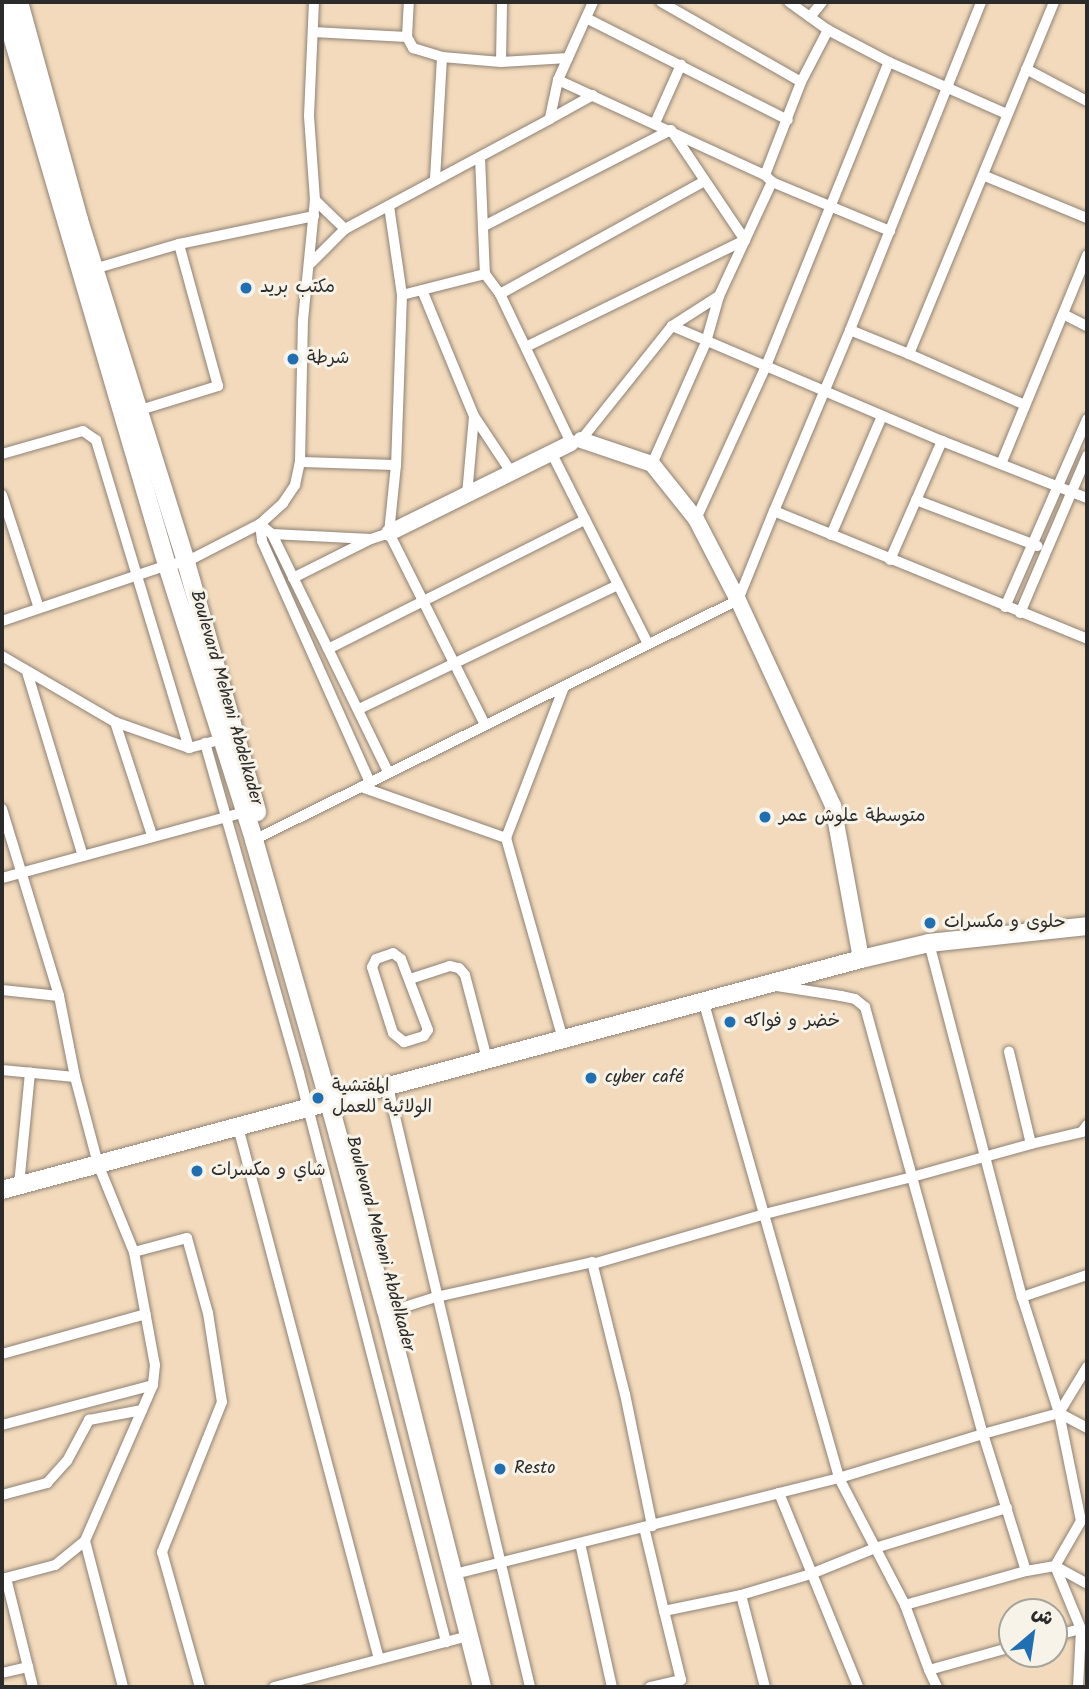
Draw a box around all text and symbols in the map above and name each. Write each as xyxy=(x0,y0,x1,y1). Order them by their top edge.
place label: مكتب بريد xyxy=(260,277,335,299)
marker: مكتب بريد xyxy=(238,280,254,296)
place label: شرطة xyxy=(307,348,349,370)
marker: شرطة xyxy=(285,351,301,367)
street label: Boulevard Meheni Abdelkader xyxy=(184,588,266,808)
place label: متوسطة علوش عمر xyxy=(779,806,925,828)
marker: متوسطة علوش عمر xyxy=(757,809,773,825)
place label: حلوى و مكسرات xyxy=(944,912,1065,934)
marker: حلوى و مكسرات xyxy=(922,915,938,931)
place label: خضر و فواكه xyxy=(744,1011,840,1033)
marker: خضر و فواكه xyxy=(722,1014,738,1030)
place label: cyber café xyxy=(605,1067,683,1089)
marker: cyber café xyxy=(583,1070,599,1086)
place label: المفتشية الولائية للعمل xyxy=(332,1077,432,1120)
marker: المفتشية الولائية للعمل xyxy=(310,1090,326,1106)
street label: Boulevard Meheni Abdelkader xyxy=(340,1134,418,1354)
place label: شاي و مكسرات xyxy=(211,1160,326,1182)
marker: شاي و مكسرات xyxy=(189,1163,205,1179)
place label: Resto xyxy=(514,1458,555,1480)
marker: Resto xyxy=(492,1461,508,1477)
north arrow xyxy=(998,1598,1068,1668)
text: ش xyxy=(1026,1598,1059,1635)

